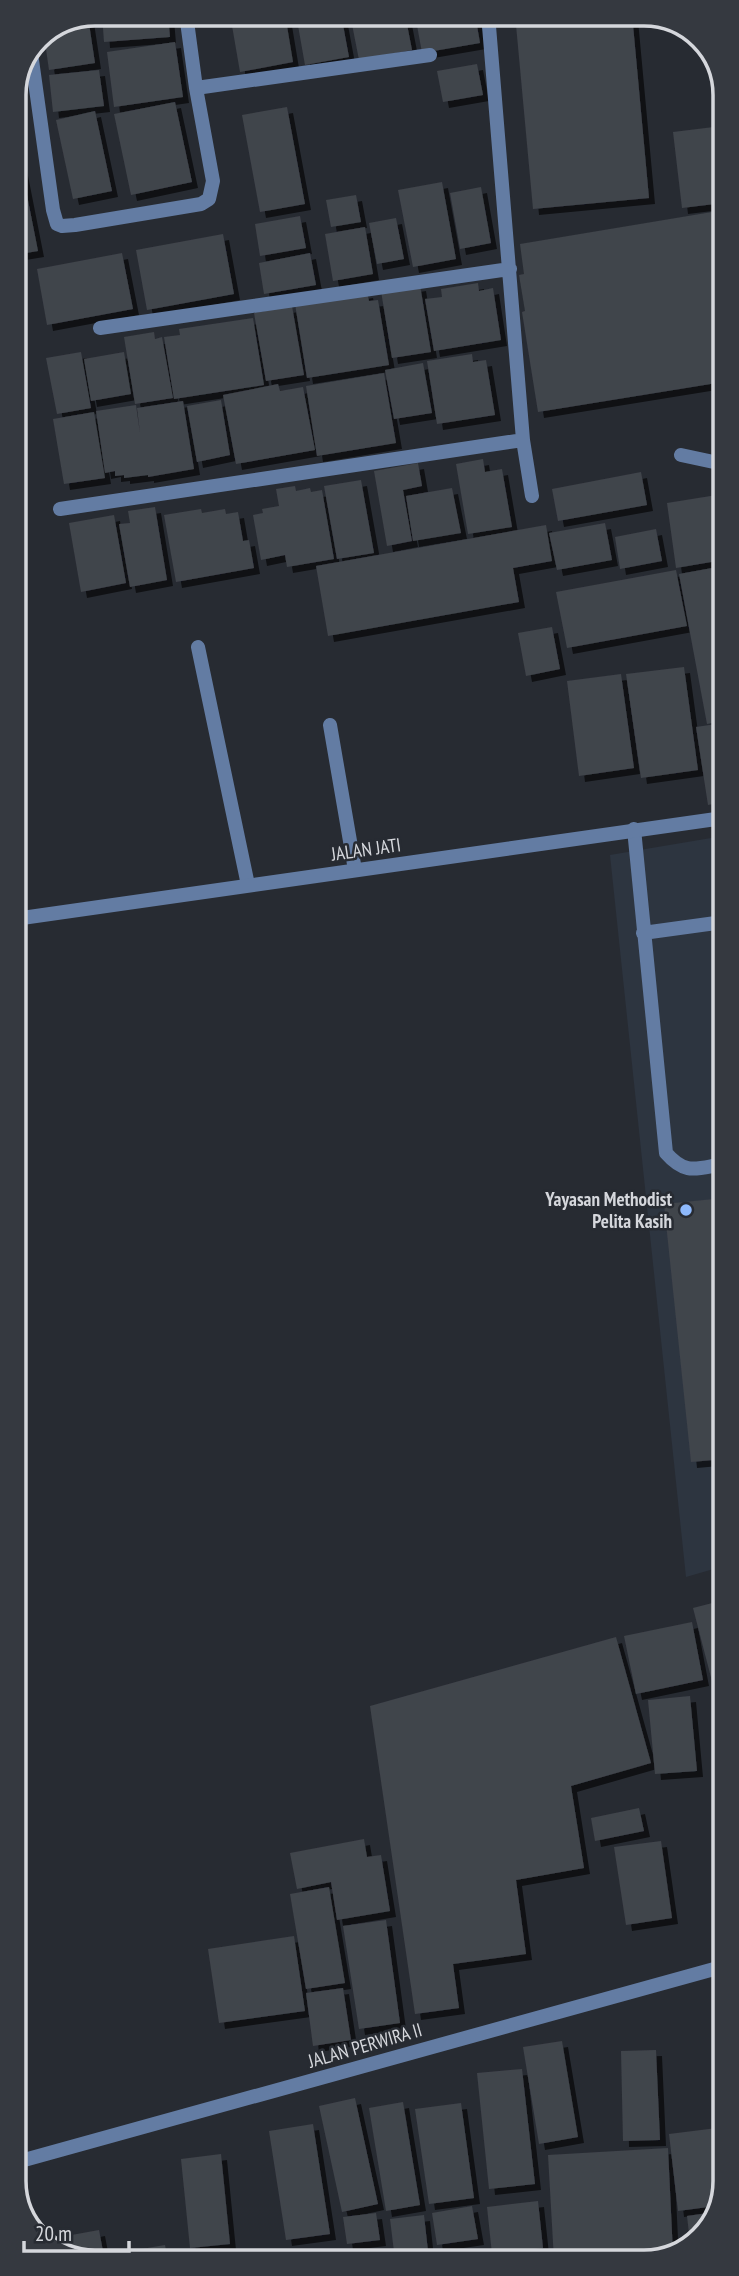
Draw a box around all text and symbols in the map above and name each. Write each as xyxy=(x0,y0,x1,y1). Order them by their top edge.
street label: JALAN JATI xyxy=(329,832,402,866)
place label: Yayasan Methodist Pelita Kasih xyxy=(544,1187,672,1233)
marker: Yayasan Methodist Pelita Kasih xyxy=(678,1202,694,1218)
street label: JALAN PERWIRA II xyxy=(304,2017,425,2073)
scale bar xyxy=(24,2210,130,2254)
text: 20 m xyxy=(35,2220,72,2247)

